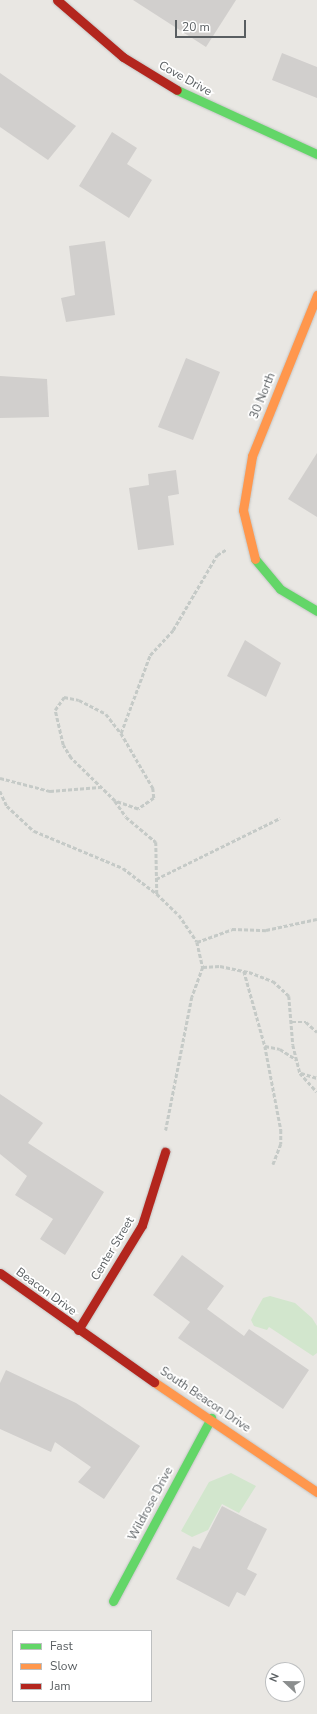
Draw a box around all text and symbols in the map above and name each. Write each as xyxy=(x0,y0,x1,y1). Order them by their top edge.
scale bar xyxy=(177,12,248,38)
text: 20 m xyxy=(182,19,210,35)
street label: Cove Drive xyxy=(156,59,214,99)
street label: 30 North xyxy=(247,371,279,421)
street label: Center Street xyxy=(88,1215,138,1283)
street label: Beacon Drive xyxy=(13,1265,79,1319)
street label: South Beacon Drive xyxy=(157,1364,253,1436)
street label: Wildrose Drive xyxy=(126,1465,176,1543)
legend xyxy=(12,1630,152,1702)
text: Fast xyxy=(50,1638,73,1654)
text: Slow xyxy=(50,1658,78,1674)
north arrow xyxy=(265,1662,305,1702)
text: N xyxy=(266,1671,283,1684)
text: Jam xyxy=(50,1678,71,1694)

